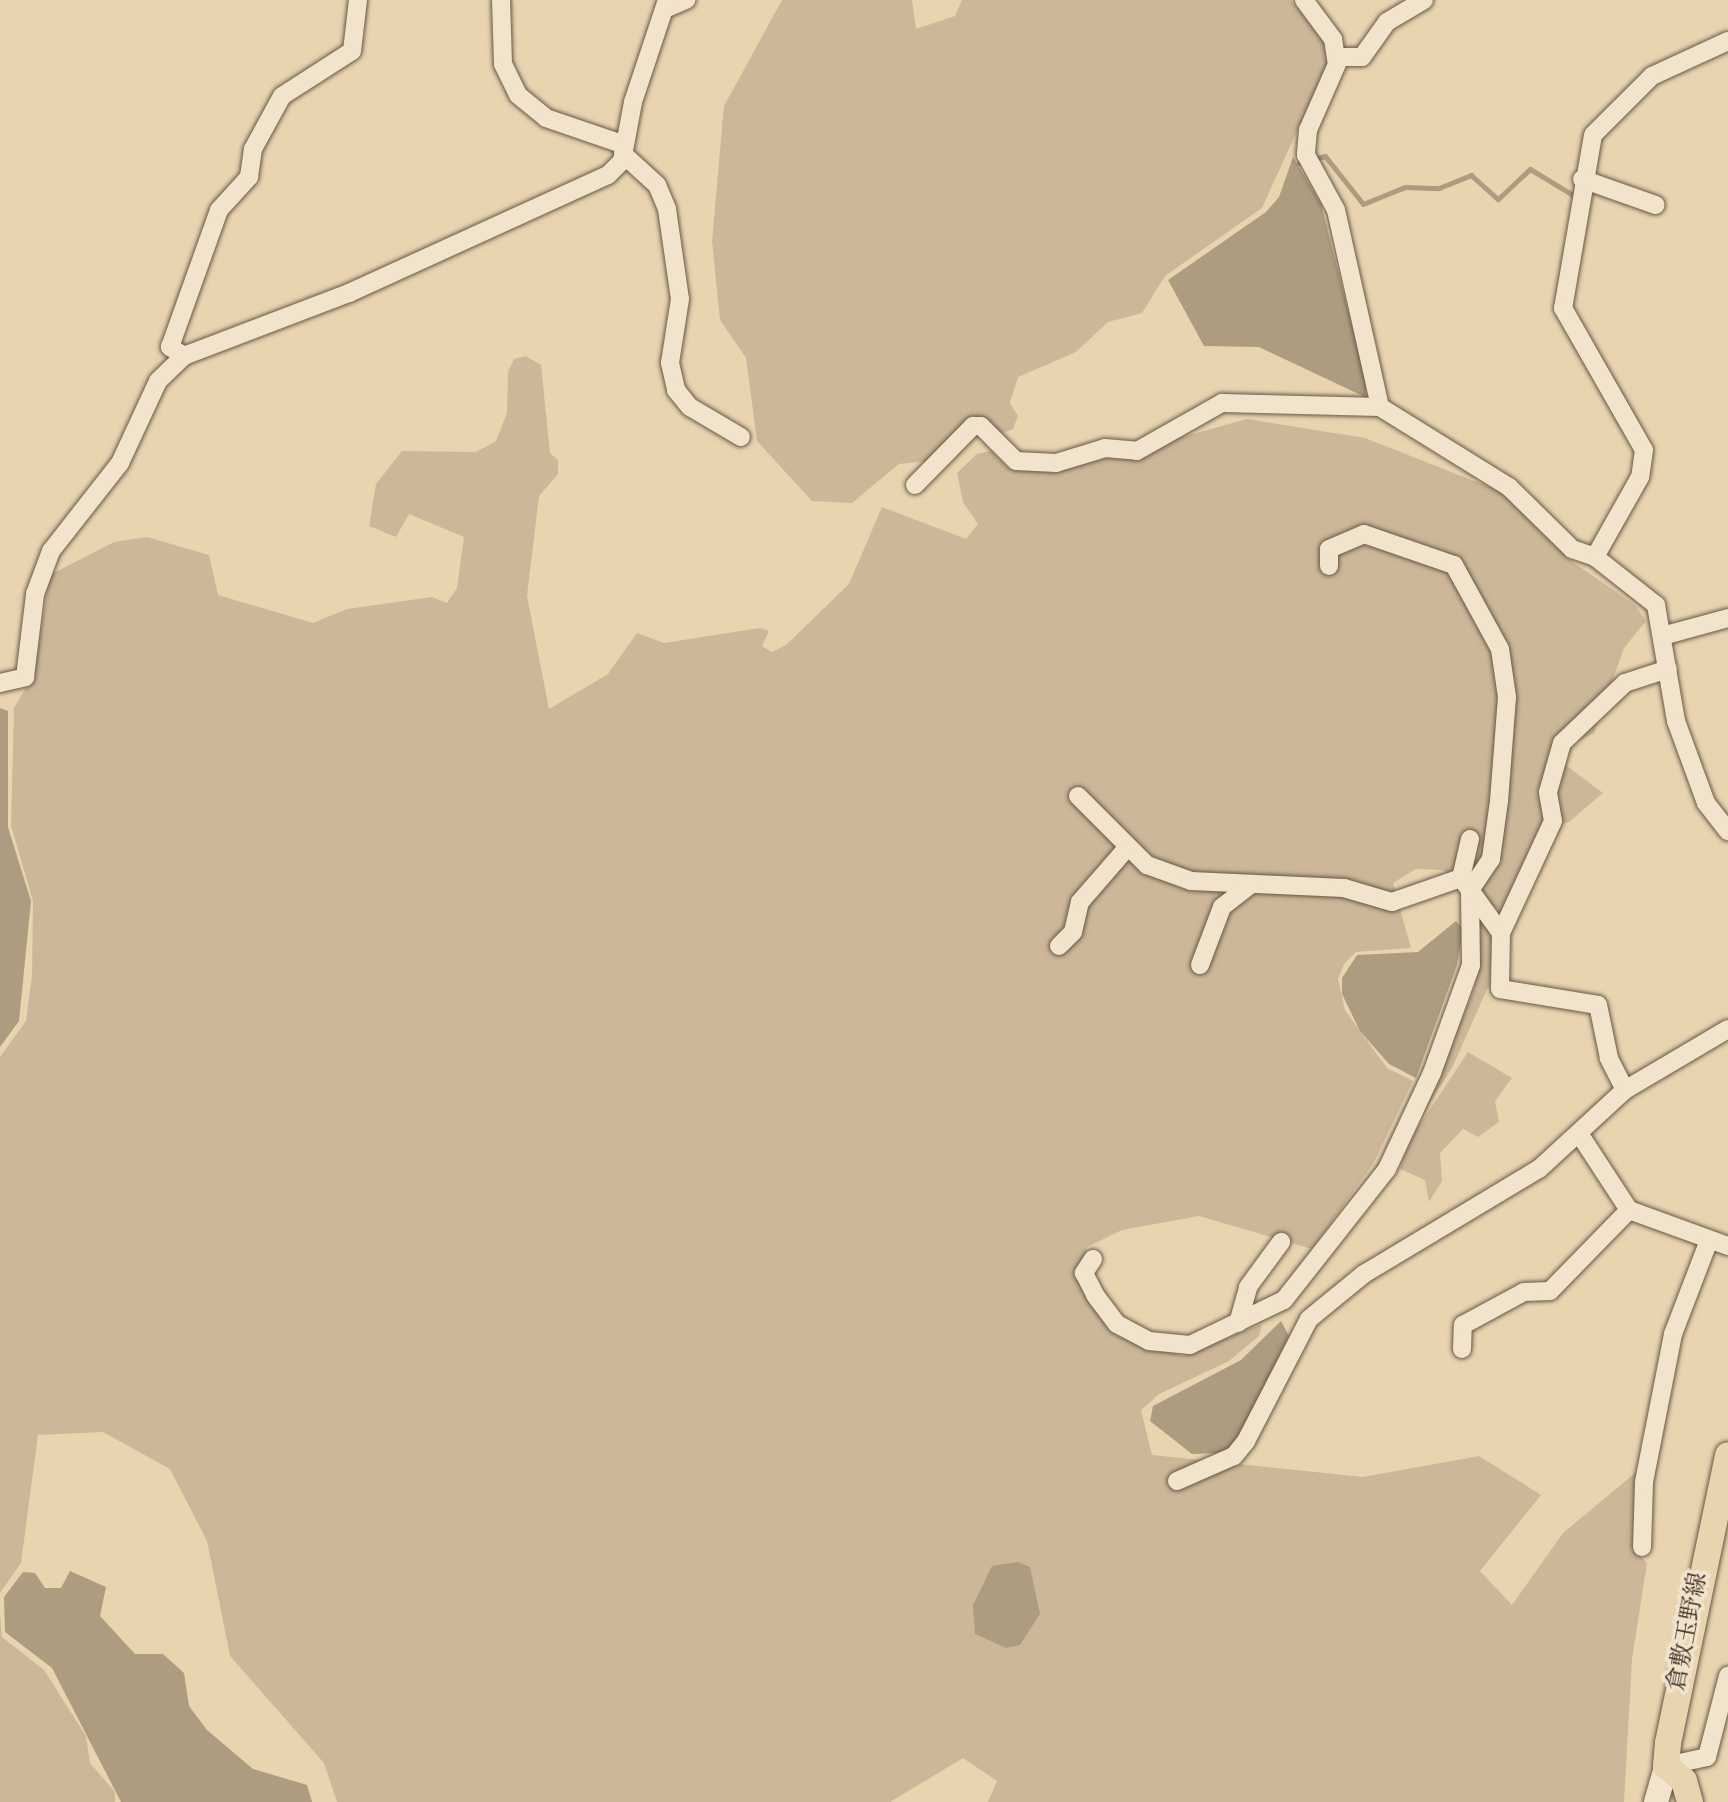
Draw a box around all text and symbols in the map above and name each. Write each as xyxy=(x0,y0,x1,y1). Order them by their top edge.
street label: 倉敷玉野線 xyxy=(1662,1570,1714,1694)

